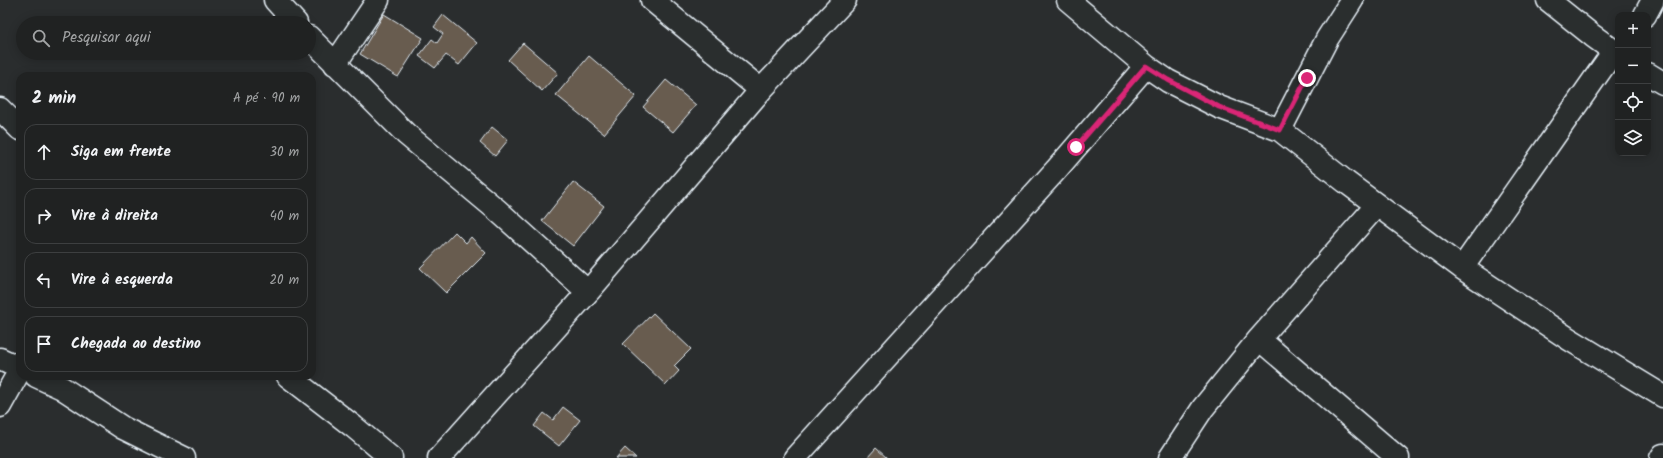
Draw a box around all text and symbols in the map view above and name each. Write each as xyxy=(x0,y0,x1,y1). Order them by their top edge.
map controls xyxy=(1615,12,1651,156)
button: + xyxy=(1615,12,1651,48)
search box xyxy=(16,16,316,60)
text: Pesquisar aqui xyxy=(62,26,151,50)
icon: search xyxy=(30,27,52,49)
button: − xyxy=(1615,48,1651,84)
route end xyxy=(1298,69,1316,87)
button: locate xyxy=(1615,84,1651,120)
text: 2 min xyxy=(32,85,76,112)
text: A pé · 90 m xyxy=(233,88,300,109)
button: layers xyxy=(1615,120,1651,156)
route start xyxy=(1067,138,1085,156)
text: Siga em frente xyxy=(71,140,171,164)
icon: ahead xyxy=(33,141,55,163)
text: 30 m xyxy=(270,142,299,163)
text: Vire à direita xyxy=(71,204,158,228)
icon: right xyxy=(33,205,55,227)
text: 40 m xyxy=(270,206,299,227)
text: Vire à esquerda xyxy=(71,268,173,292)
icon: left xyxy=(33,269,55,291)
text: 20 m xyxy=(269,270,299,291)
text: Chegada ao destino xyxy=(71,332,201,356)
icon: arrive xyxy=(33,333,55,355)

